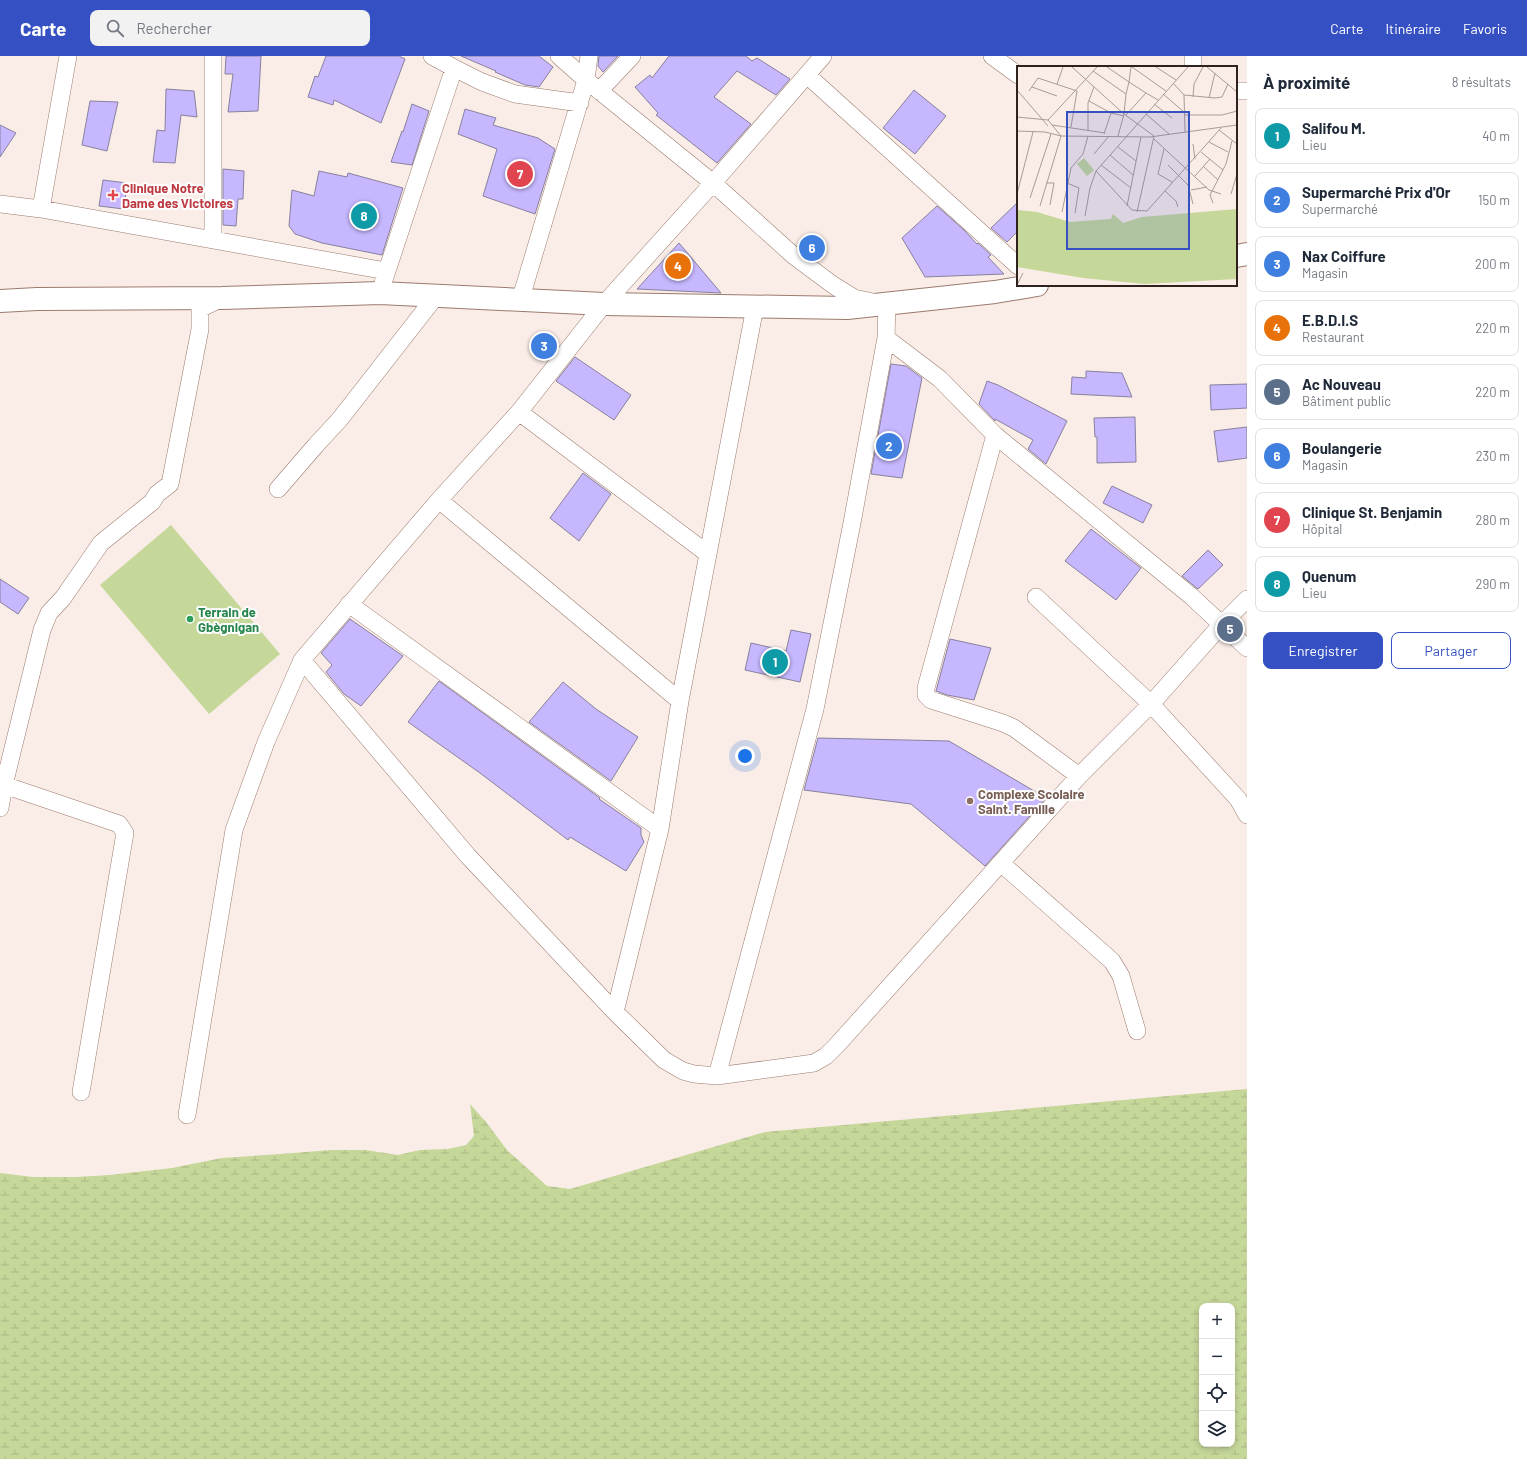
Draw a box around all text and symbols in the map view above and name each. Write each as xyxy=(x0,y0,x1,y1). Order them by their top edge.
search box xyxy=(90,10,370,46)
text: Carte xyxy=(20,17,66,40)
icon: search xyxy=(104,17,126,39)
text: Rechercher xyxy=(136,19,212,37)
text: Carte xyxy=(1330,20,1363,37)
text: Itinéraire xyxy=(1385,20,1441,37)
text: Favoris xyxy=(1463,20,1507,37)
inset map xyxy=(1017,66,1237,286)
text: À proximité xyxy=(1263,72,1350,92)
text: 8 résultats xyxy=(1452,74,1511,90)
text: Salifou M. xyxy=(1302,119,1366,137)
text: 1 xyxy=(1275,128,1279,144)
text: 40 m xyxy=(1482,128,1510,144)
text: Lieu xyxy=(1302,137,1327,153)
pin: 7 xyxy=(507,159,533,189)
place label: Clinique Notre Dame des Victoires xyxy=(122,180,233,211)
text: Supermarché Prix d'Or xyxy=(1302,183,1451,201)
marker: Clinique Notre Dame des Victoires xyxy=(107,189,119,201)
text: 2 xyxy=(1273,192,1281,208)
text: 150 m xyxy=(1478,192,1510,208)
pin: 8 xyxy=(351,201,377,231)
text: Supermarché xyxy=(1302,201,1378,217)
pin: 6 xyxy=(799,233,825,263)
text: Nax Coiffure xyxy=(1302,247,1386,265)
pin: 4 xyxy=(665,251,691,281)
text: 3 xyxy=(1273,256,1281,272)
text: 200 m xyxy=(1475,256,1510,272)
text: Magasin xyxy=(1302,265,1348,281)
text: E.B.D.I.S xyxy=(1302,311,1358,329)
text: 4 xyxy=(1273,320,1281,336)
text: 220 m xyxy=(1475,320,1510,336)
text: Restaurant xyxy=(1302,329,1364,345)
pin: 3 xyxy=(531,331,557,361)
text: Ac Nouveau xyxy=(1302,375,1381,393)
text: 5 xyxy=(1273,384,1281,400)
text: 220 m xyxy=(1475,384,1510,400)
text: Bâtiment public xyxy=(1302,393,1391,409)
pin: 2 xyxy=(876,431,902,461)
text: Boulangerie xyxy=(1302,439,1382,457)
text: 6 xyxy=(1274,448,1280,464)
text: 230 m xyxy=(1476,448,1510,464)
text: Magasin xyxy=(1302,457,1348,473)
text: Clinique St. Benjamin xyxy=(1302,503,1442,521)
text: 7 xyxy=(1274,512,1280,528)
text: 280 m xyxy=(1476,512,1510,528)
text: Hôpital xyxy=(1302,521,1342,537)
text: Quenum xyxy=(1302,567,1356,585)
text: 8 xyxy=(1273,576,1281,592)
text: 290 m xyxy=(1476,576,1510,592)
text: Lieu xyxy=(1302,585,1327,601)
place label: Terrain de Gbègnigan xyxy=(198,604,259,635)
marker: Terrain de Gbègnigan xyxy=(185,614,195,624)
pin: 5 xyxy=(1217,614,1243,644)
button: Enregistrer xyxy=(1263,632,1383,669)
button: Partager xyxy=(1391,632,1511,669)
pin: 1 xyxy=(762,647,788,677)
your location xyxy=(735,746,755,766)
place label: Complexe Scolaire Saint. Famille xyxy=(978,786,1085,817)
marker: Complexe Scolaire Saint. Famille xyxy=(965,796,975,806)
map controls xyxy=(1199,1303,1235,1447)
button: + xyxy=(1199,1303,1235,1339)
button: − xyxy=(1199,1339,1235,1375)
button: locate xyxy=(1199,1375,1235,1411)
button: layers xyxy=(1199,1411,1235,1447)

